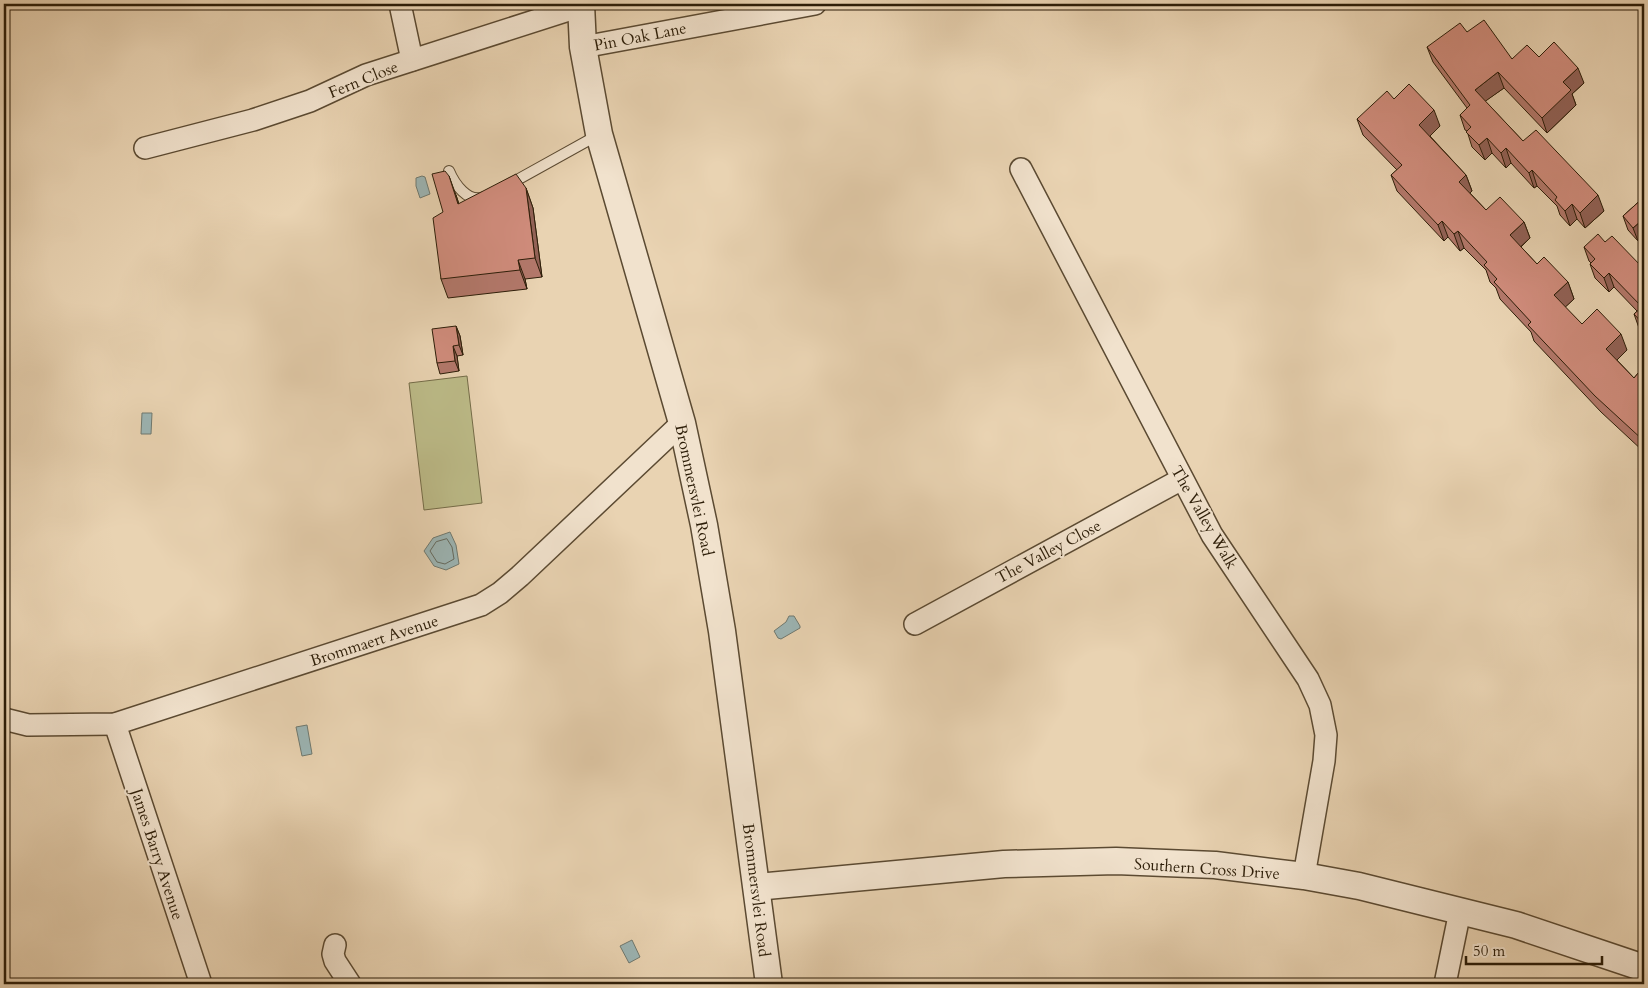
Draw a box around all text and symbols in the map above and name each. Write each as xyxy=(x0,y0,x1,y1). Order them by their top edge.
street label: Pin Oak Lane xyxy=(592,17,688,57)
street label: Fern Close xyxy=(325,56,401,104)
street label: Brommersvlei Road xyxy=(669,422,719,559)
street label: The Valley Walk xyxy=(1166,462,1243,574)
street label: The Valley Close xyxy=(992,515,1105,589)
street label: Brommaert Avenue xyxy=(307,610,441,672)
street label: James Barry Avenue xyxy=(125,784,189,923)
street label: Brommersvlei Road xyxy=(737,822,775,959)
street label: Southern Cross Drive xyxy=(1133,853,1281,885)
scale bar xyxy=(1466,933,1602,965)
text: 50 m xyxy=(1473,941,1505,961)

